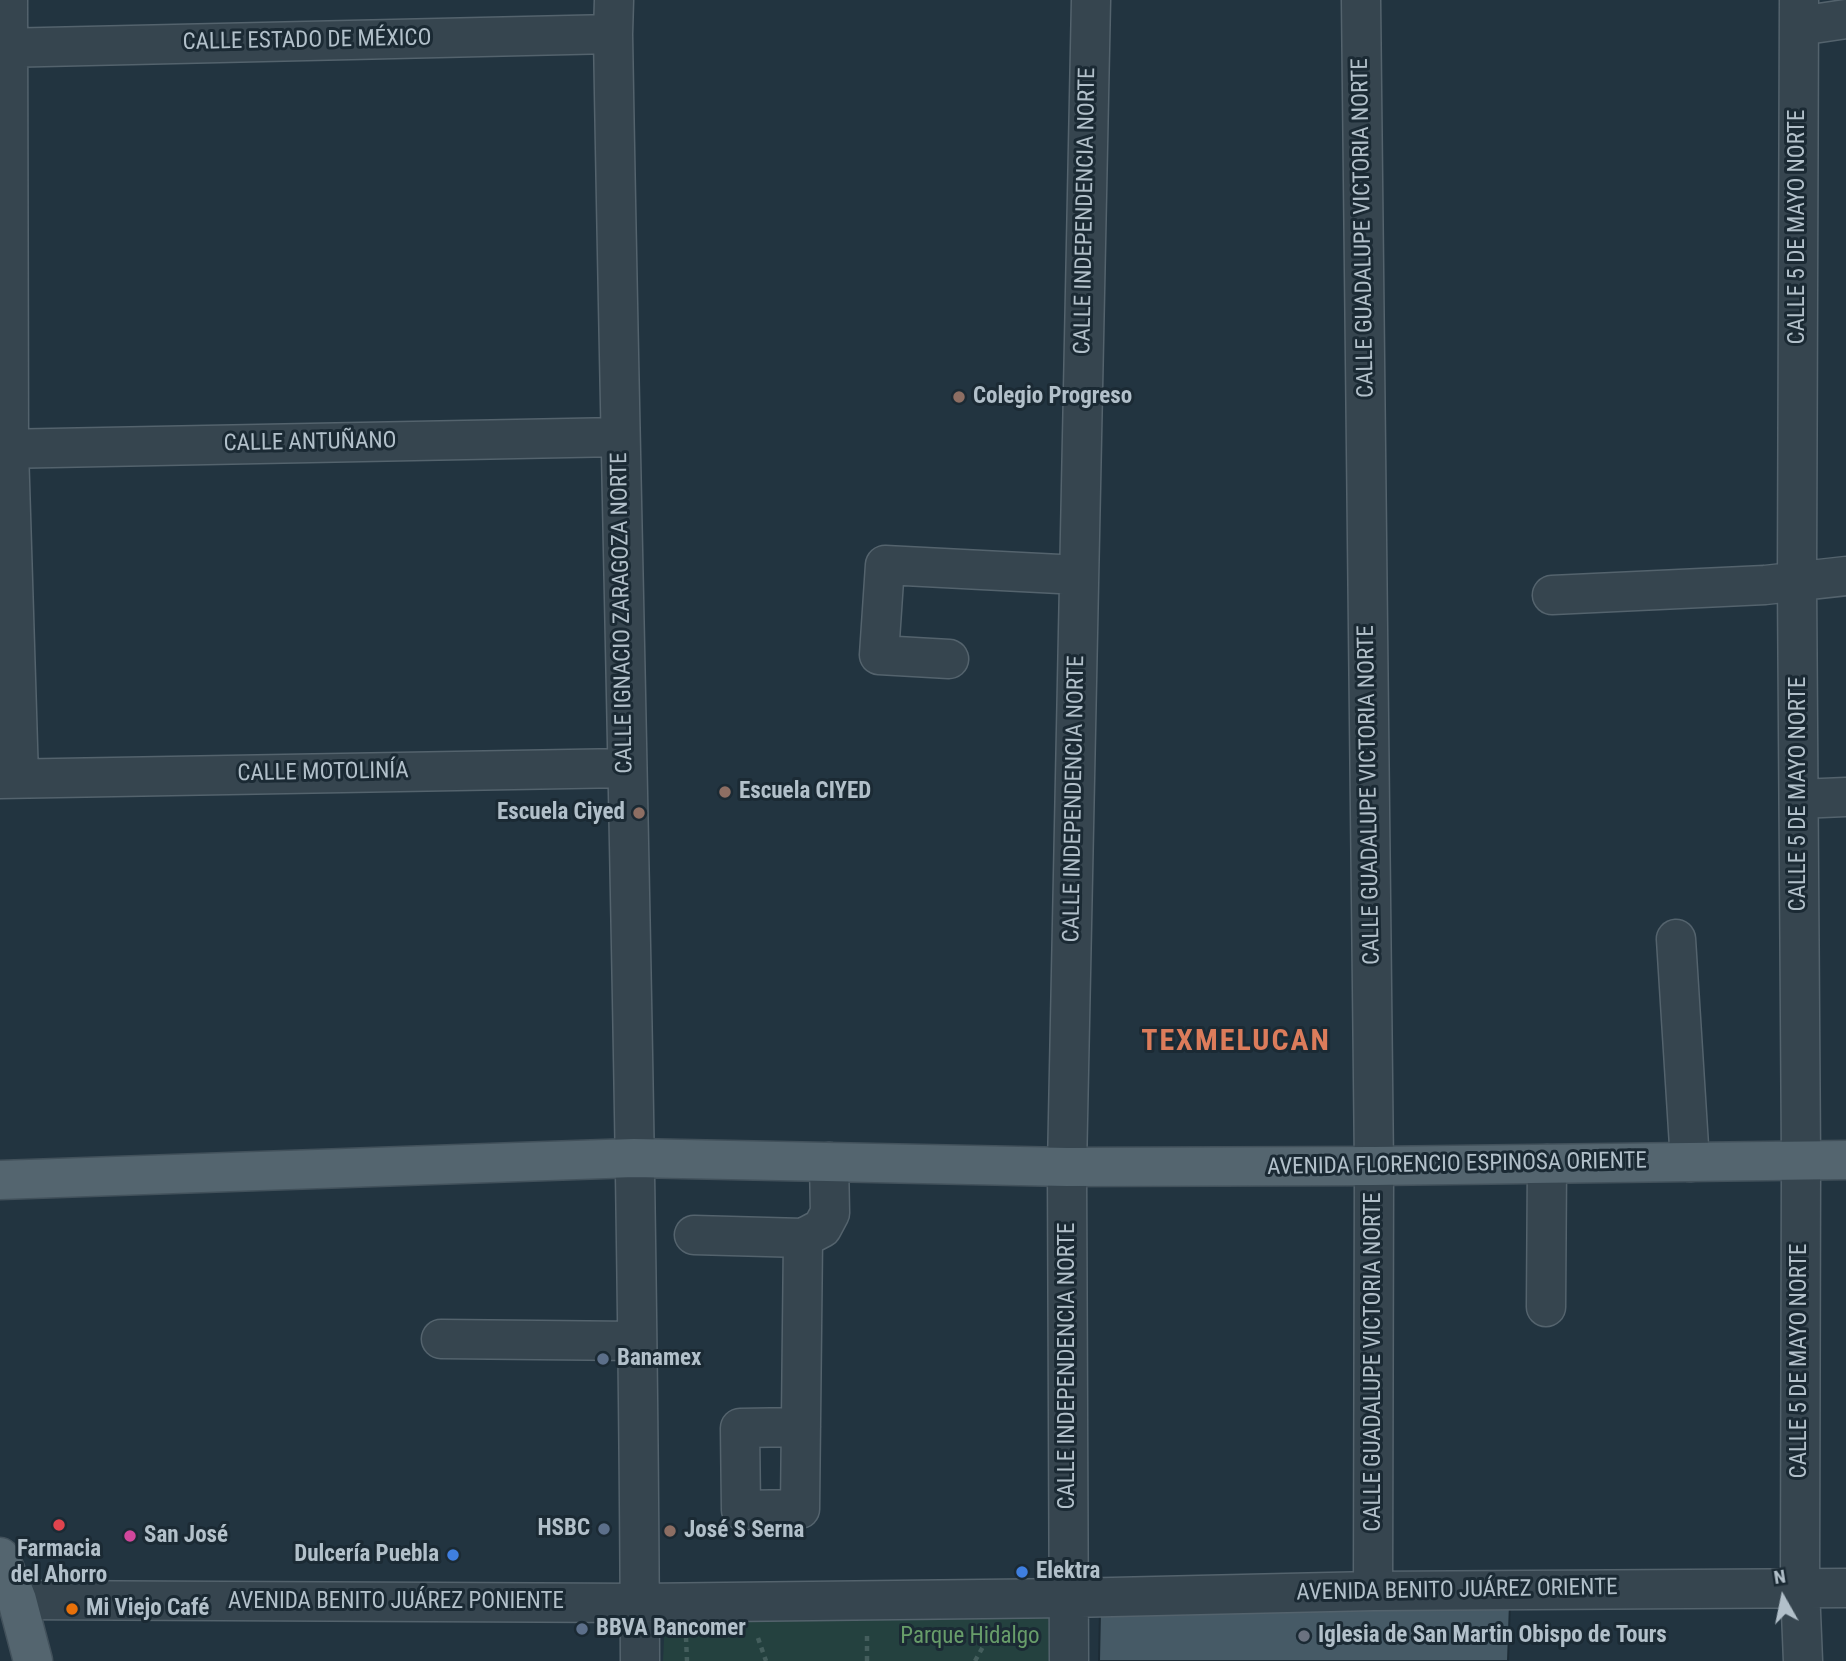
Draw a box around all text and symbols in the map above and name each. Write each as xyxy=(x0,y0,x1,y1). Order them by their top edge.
street label: CALLE ESTADO DE MÉXICO xyxy=(182,25,432,57)
street label: CALLE GUADALUPE VICTORIA NORTE xyxy=(1347,58,1381,398)
street label: CALLE INDEPENDENCIA NORTE xyxy=(1070,67,1102,355)
street label: CALLE 5 DE MAYO NORTE xyxy=(1784,110,1812,344)
place label: Colegio Progreso xyxy=(973,383,1132,411)
marker: Colegio Progreso xyxy=(951,389,967,405)
street label: CALLE ANTUÑANO xyxy=(223,428,397,458)
street label: CALLE IGNACIO ZARAGOZA NORTE xyxy=(606,452,640,774)
street label: CALLE GUADALUPE VICTORIA NORTE xyxy=(1353,625,1387,965)
street label: CALLE INDEPENDENCIA NORTE xyxy=(1059,655,1091,943)
street label: CALLE 5 DE MAYO NORTE xyxy=(1785,677,1813,911)
street label: CALLE MOTOLINÍA xyxy=(237,758,409,788)
place label: Escuela CIYED xyxy=(739,778,871,806)
marker: Escuela CIYED xyxy=(717,784,733,800)
place label: Escuela Ciyed xyxy=(497,799,625,827)
marker: Escuela Ciyed xyxy=(631,805,647,821)
district label: TEXMELUCAN xyxy=(1142,1024,1330,1060)
street label: AVENIDA FLORENCIO ESPINOSA ORIENTE xyxy=(1267,1148,1647,1182)
street label: CALLE GUADALUPE VICTORIA NORTE xyxy=(1360,1192,1388,1532)
street label: CALLE INDEPENDENCIA NORTE xyxy=(1054,1222,1082,1510)
street label: CALLE 5 DE MAYO NORTE xyxy=(1786,1244,1814,1478)
place label: Banamex xyxy=(617,1345,701,1373)
marker: Banamex xyxy=(595,1351,611,1367)
place label: HSBC xyxy=(537,1515,590,1543)
marker: Farmacia del Ahorro xyxy=(51,1517,67,1533)
place label: José S Serna xyxy=(684,1517,804,1545)
marker: HSBC xyxy=(596,1521,612,1537)
place label: San José xyxy=(144,1522,228,1550)
marker: José S Serna xyxy=(662,1523,678,1539)
marker: San José xyxy=(122,1528,138,1544)
place label: Farmacia del Ahorro xyxy=(11,1536,107,1590)
place label: Dulcería Puebla xyxy=(294,1541,439,1569)
marker: Dulcería Puebla xyxy=(445,1547,461,1563)
place label: Elektra xyxy=(1036,1558,1100,1586)
north arrow xyxy=(1748,1563,1818,1633)
marker: Elektra xyxy=(1014,1564,1030,1580)
text: N xyxy=(1772,1564,1787,1589)
street label: AVENIDA BENITO JUÁREZ ORIENTE xyxy=(1296,1574,1618,1608)
street label: AVENIDA BENITO JUÁREZ PONIENTE xyxy=(228,1588,564,1616)
place label: Mi Viejo Café xyxy=(86,1595,209,1623)
marker: Mi Viejo Café xyxy=(64,1601,80,1617)
place label: BBVA Bancomer xyxy=(596,1615,746,1643)
marker: BBVA Bancomer xyxy=(574,1621,590,1637)
place label: Iglesia de San Martin Obispo de Tours xyxy=(1318,1622,1667,1650)
park label: Parque Hidalgo xyxy=(900,1623,1040,1651)
marker: Iglesia de San Martin Obispo de Tours xyxy=(1296,1628,1312,1644)

